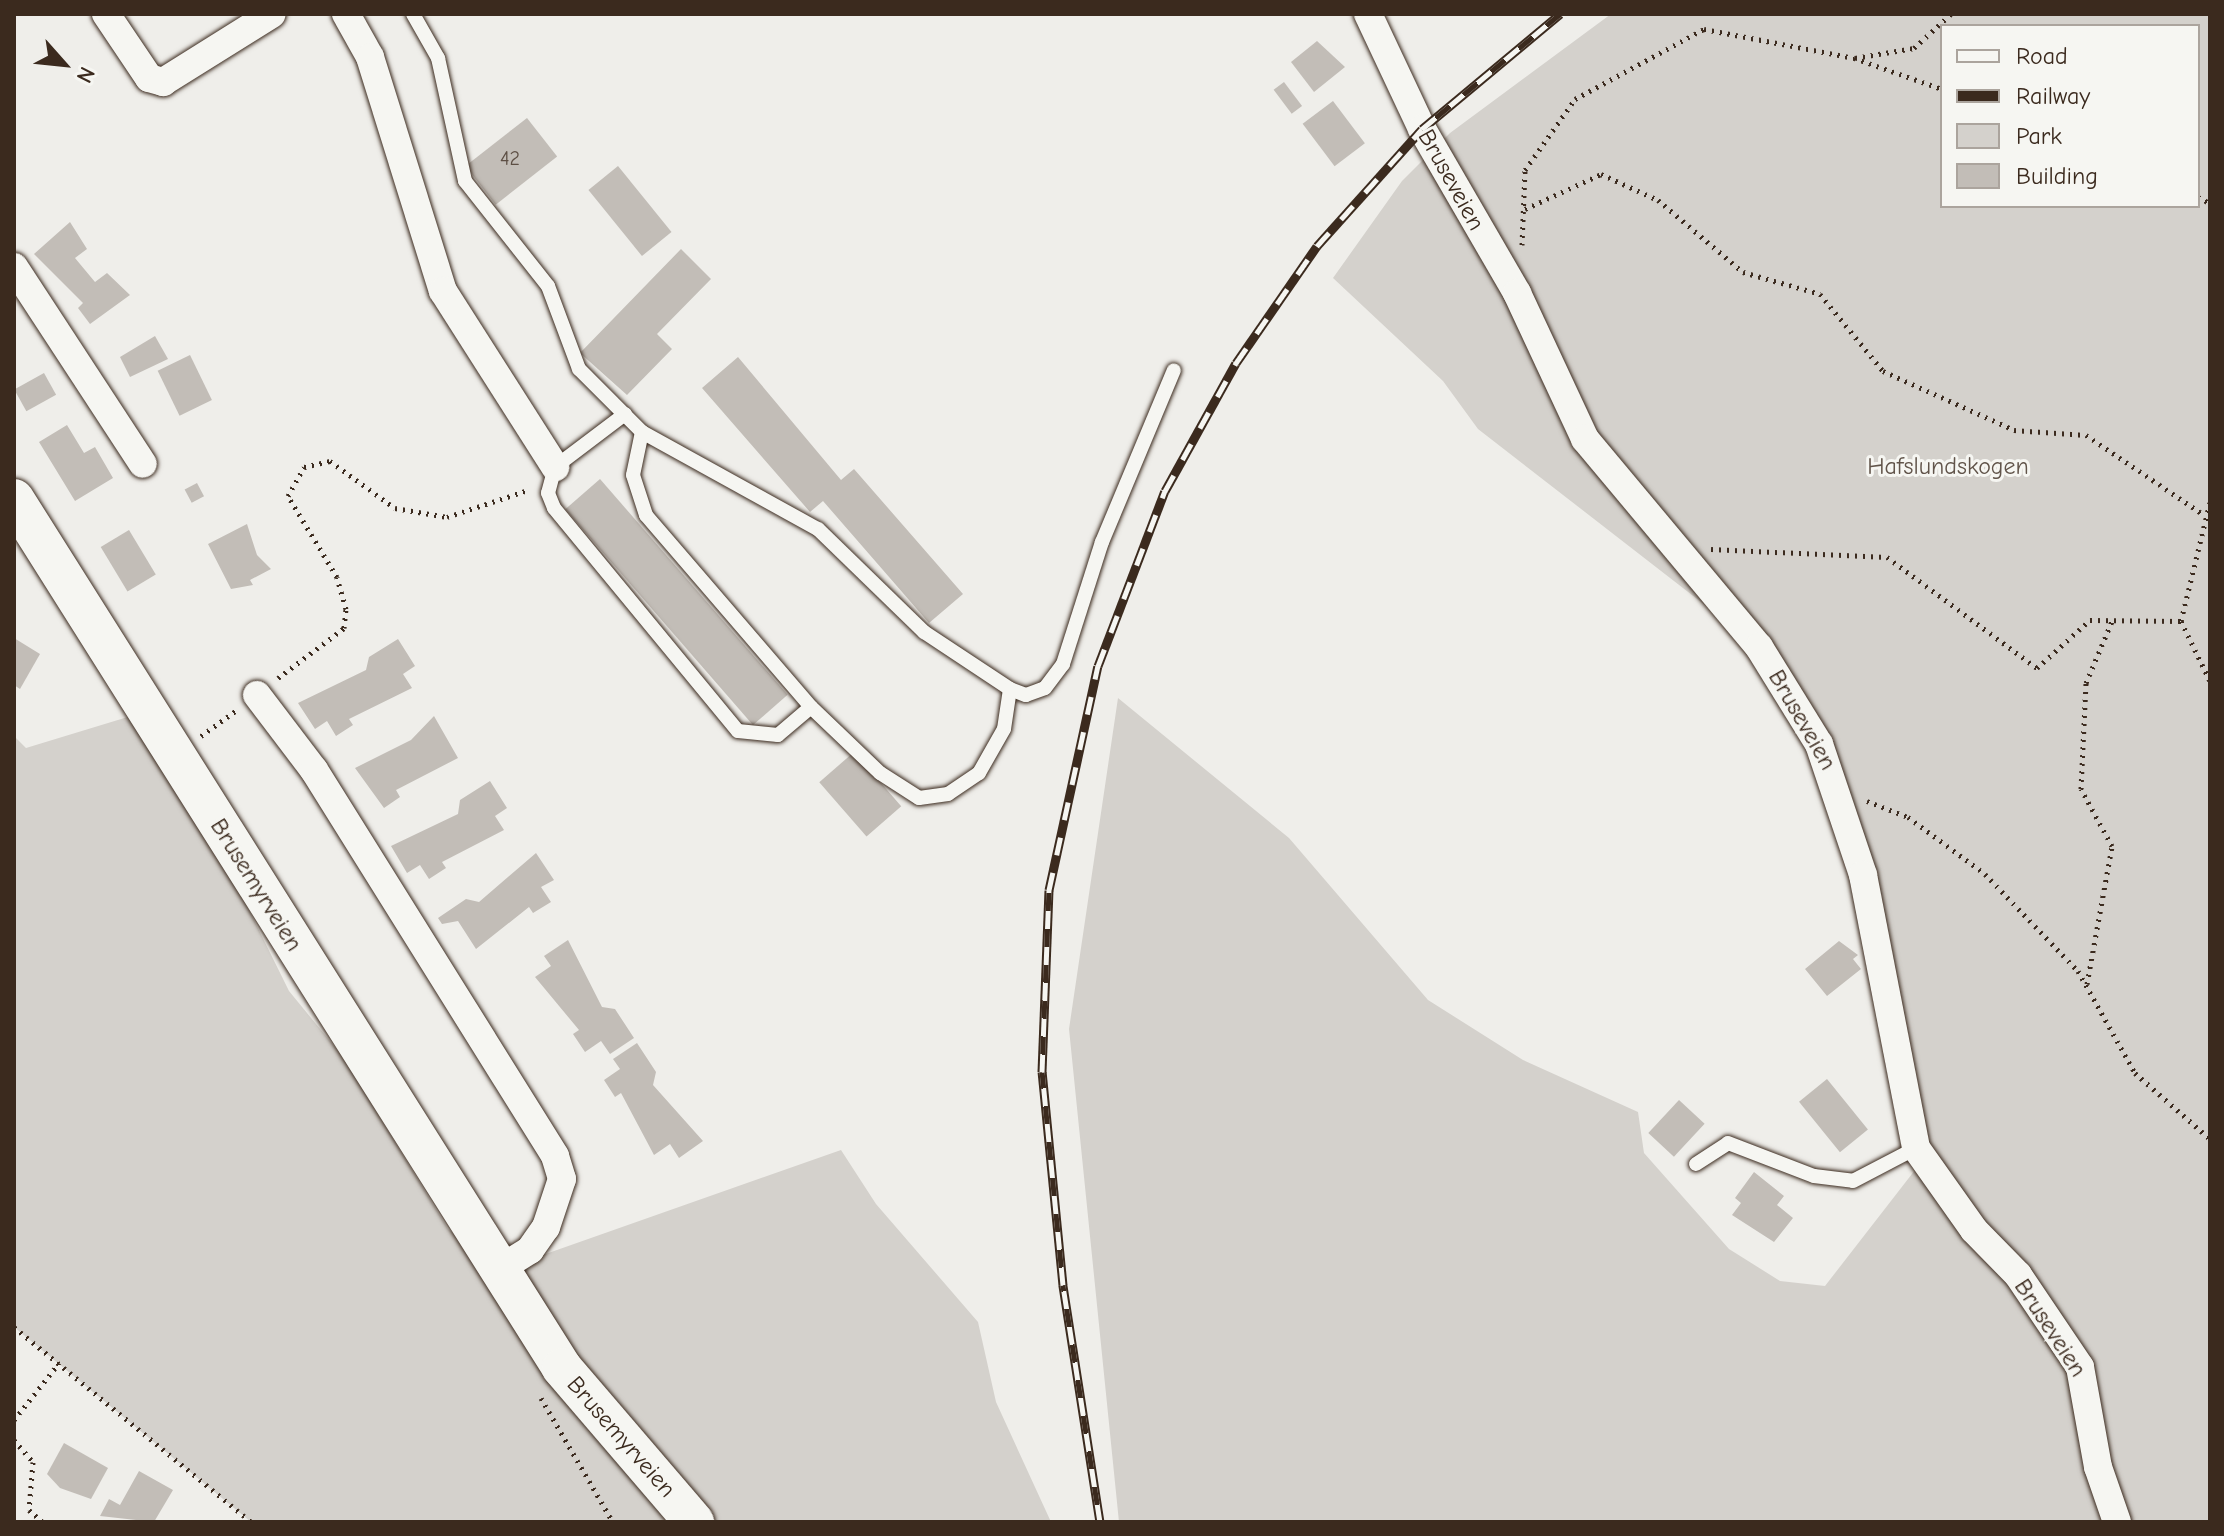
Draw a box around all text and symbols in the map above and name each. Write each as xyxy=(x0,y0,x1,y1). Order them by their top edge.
north arrow xyxy=(24,24,104,104)
legend xyxy=(1940,24,2200,208)
text: Road xyxy=(2016,42,2068,70)
text: N xyxy=(71,63,100,87)
text: Railway xyxy=(2016,82,2090,110)
text: Park xyxy=(2016,122,2062,150)
street label: Bruseveien xyxy=(1412,125,1490,235)
house number: 42 xyxy=(500,146,520,170)
text: Building xyxy=(2016,162,2098,190)
park label: Hafslundskogen xyxy=(1867,453,2029,481)
street label: Bruseveien xyxy=(1762,665,1842,775)
street label: Brusemyrveien xyxy=(204,813,308,957)
street label: Bruseveien xyxy=(2008,1274,2092,1382)
street label: Brusemyrveien xyxy=(561,1371,681,1503)

